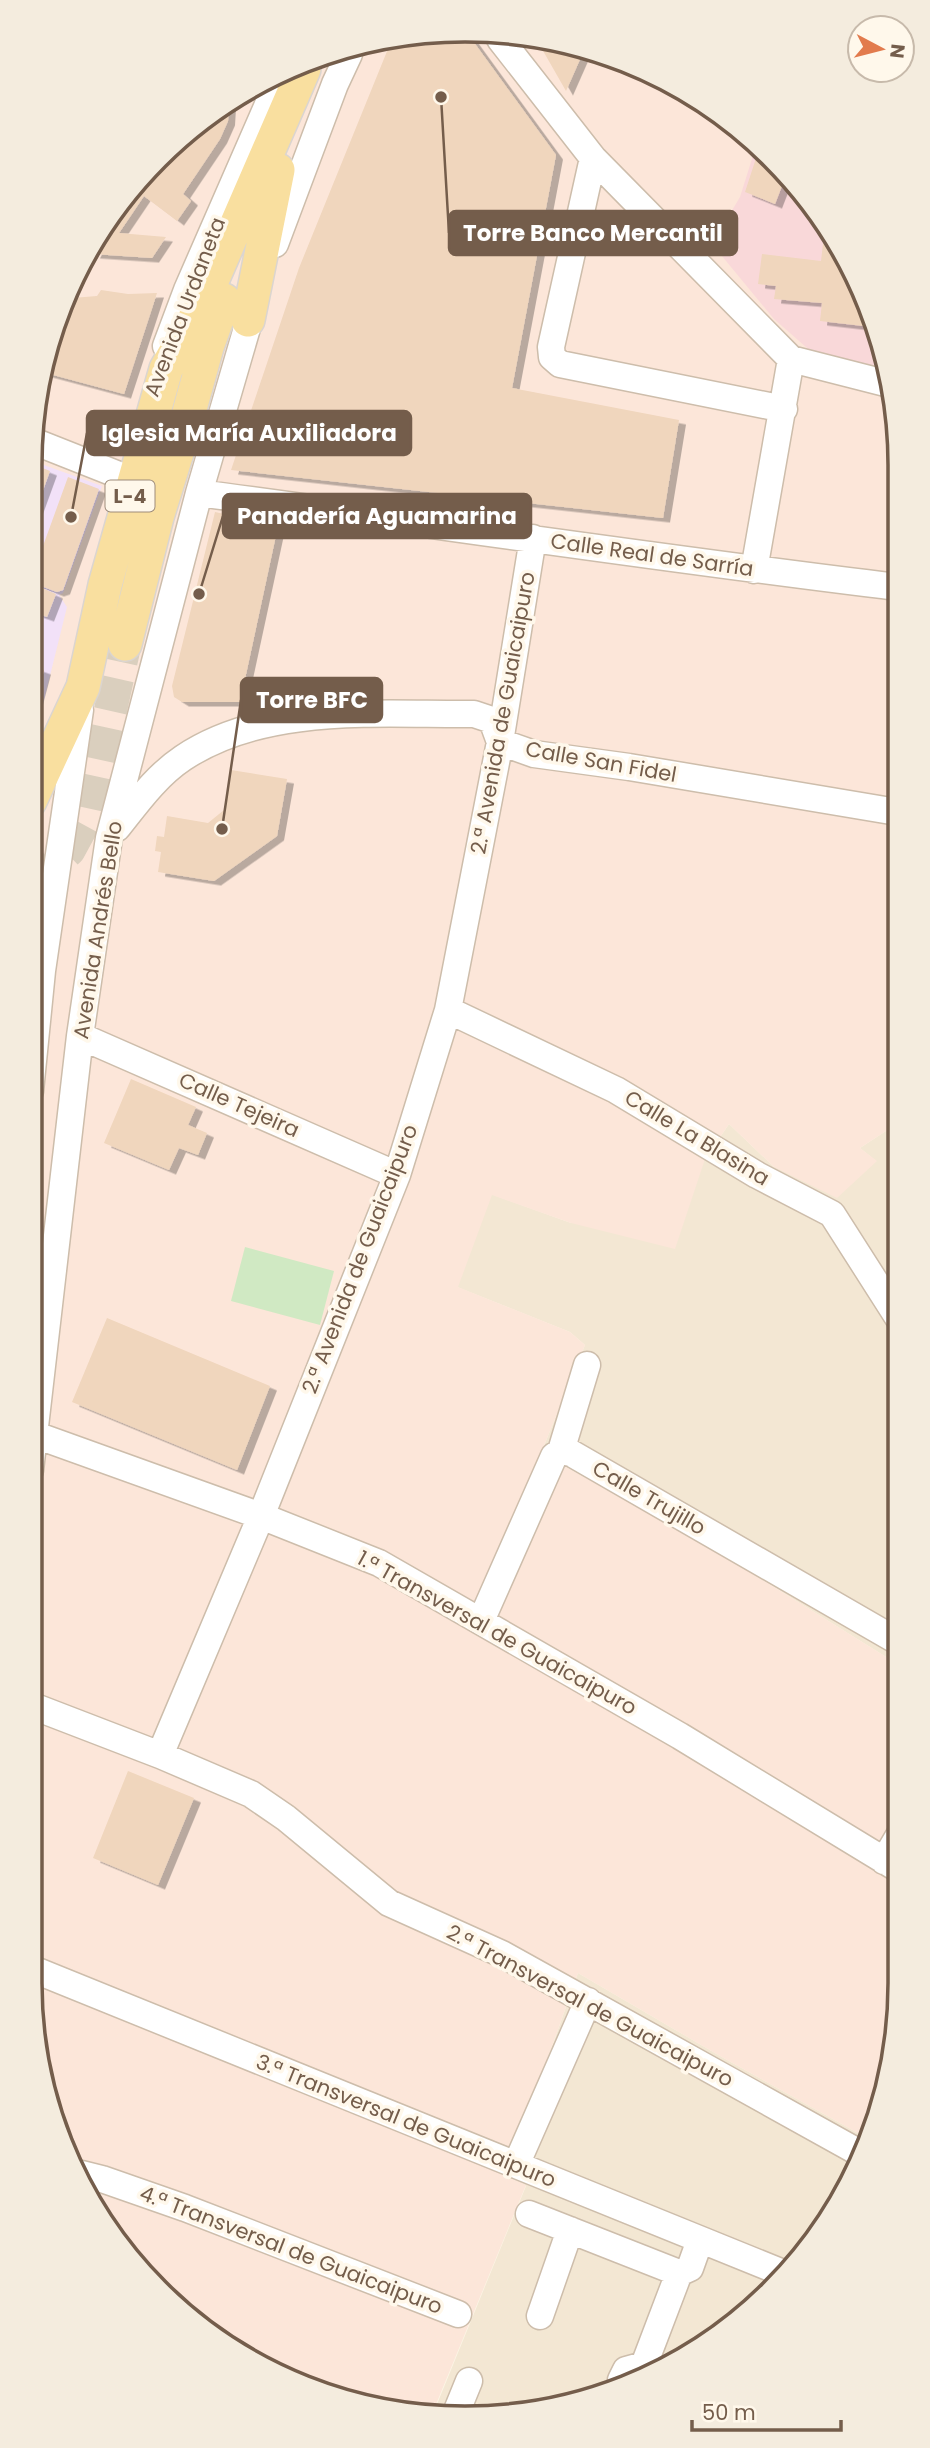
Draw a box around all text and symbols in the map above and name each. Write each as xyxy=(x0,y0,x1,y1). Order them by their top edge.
north arrow xyxy=(846,14,916,84)
text: N xyxy=(883,42,912,60)
callout: Torre Banco Mercantil xyxy=(449,211,737,255)
street label: Avenida Urdaneta xyxy=(137,213,232,401)
text: Torre Banco Mercantil xyxy=(463,217,723,249)
callout: Iglesia María Auxiliadora xyxy=(87,411,411,455)
text: Iglesia María Auxiliadora xyxy=(101,417,397,449)
road number: L-4 xyxy=(106,481,154,512)
callout: Panadería Aguamarina xyxy=(223,494,531,538)
text: Panadería Aguamarina xyxy=(237,500,517,532)
street label: Calle Real de Sarría xyxy=(549,526,755,583)
street label: 2.ª Avenida de Guaicaipuro xyxy=(463,570,542,856)
callout: Torre BFC xyxy=(241,678,382,722)
text: Torre BFC xyxy=(256,684,368,716)
street label: Calle San Fidel xyxy=(523,734,679,789)
street label: Avenida Andrés Bello xyxy=(66,819,129,1041)
street label: Calle Tejeira xyxy=(174,1065,304,1144)
street label: Calle La Blasina xyxy=(619,1083,775,1192)
street label: 2.ª Avenida de Guaicaipuro xyxy=(295,1120,424,1398)
street label: Calle Trujillo xyxy=(587,1453,711,1542)
street label: 1.ª Transversal de Guaicaipuro xyxy=(352,1543,642,1722)
street label: 2.ª Transversal de Guaicaipuro xyxy=(442,1917,739,2094)
street label: 3.ª Transversal de Guaicaipuro xyxy=(252,2047,561,2194)
street label: 4.ª Transversal de Guaicaipuro xyxy=(136,2178,447,2321)
scale bar xyxy=(692,2388,841,2432)
text: 50 m xyxy=(702,2398,756,2427)

